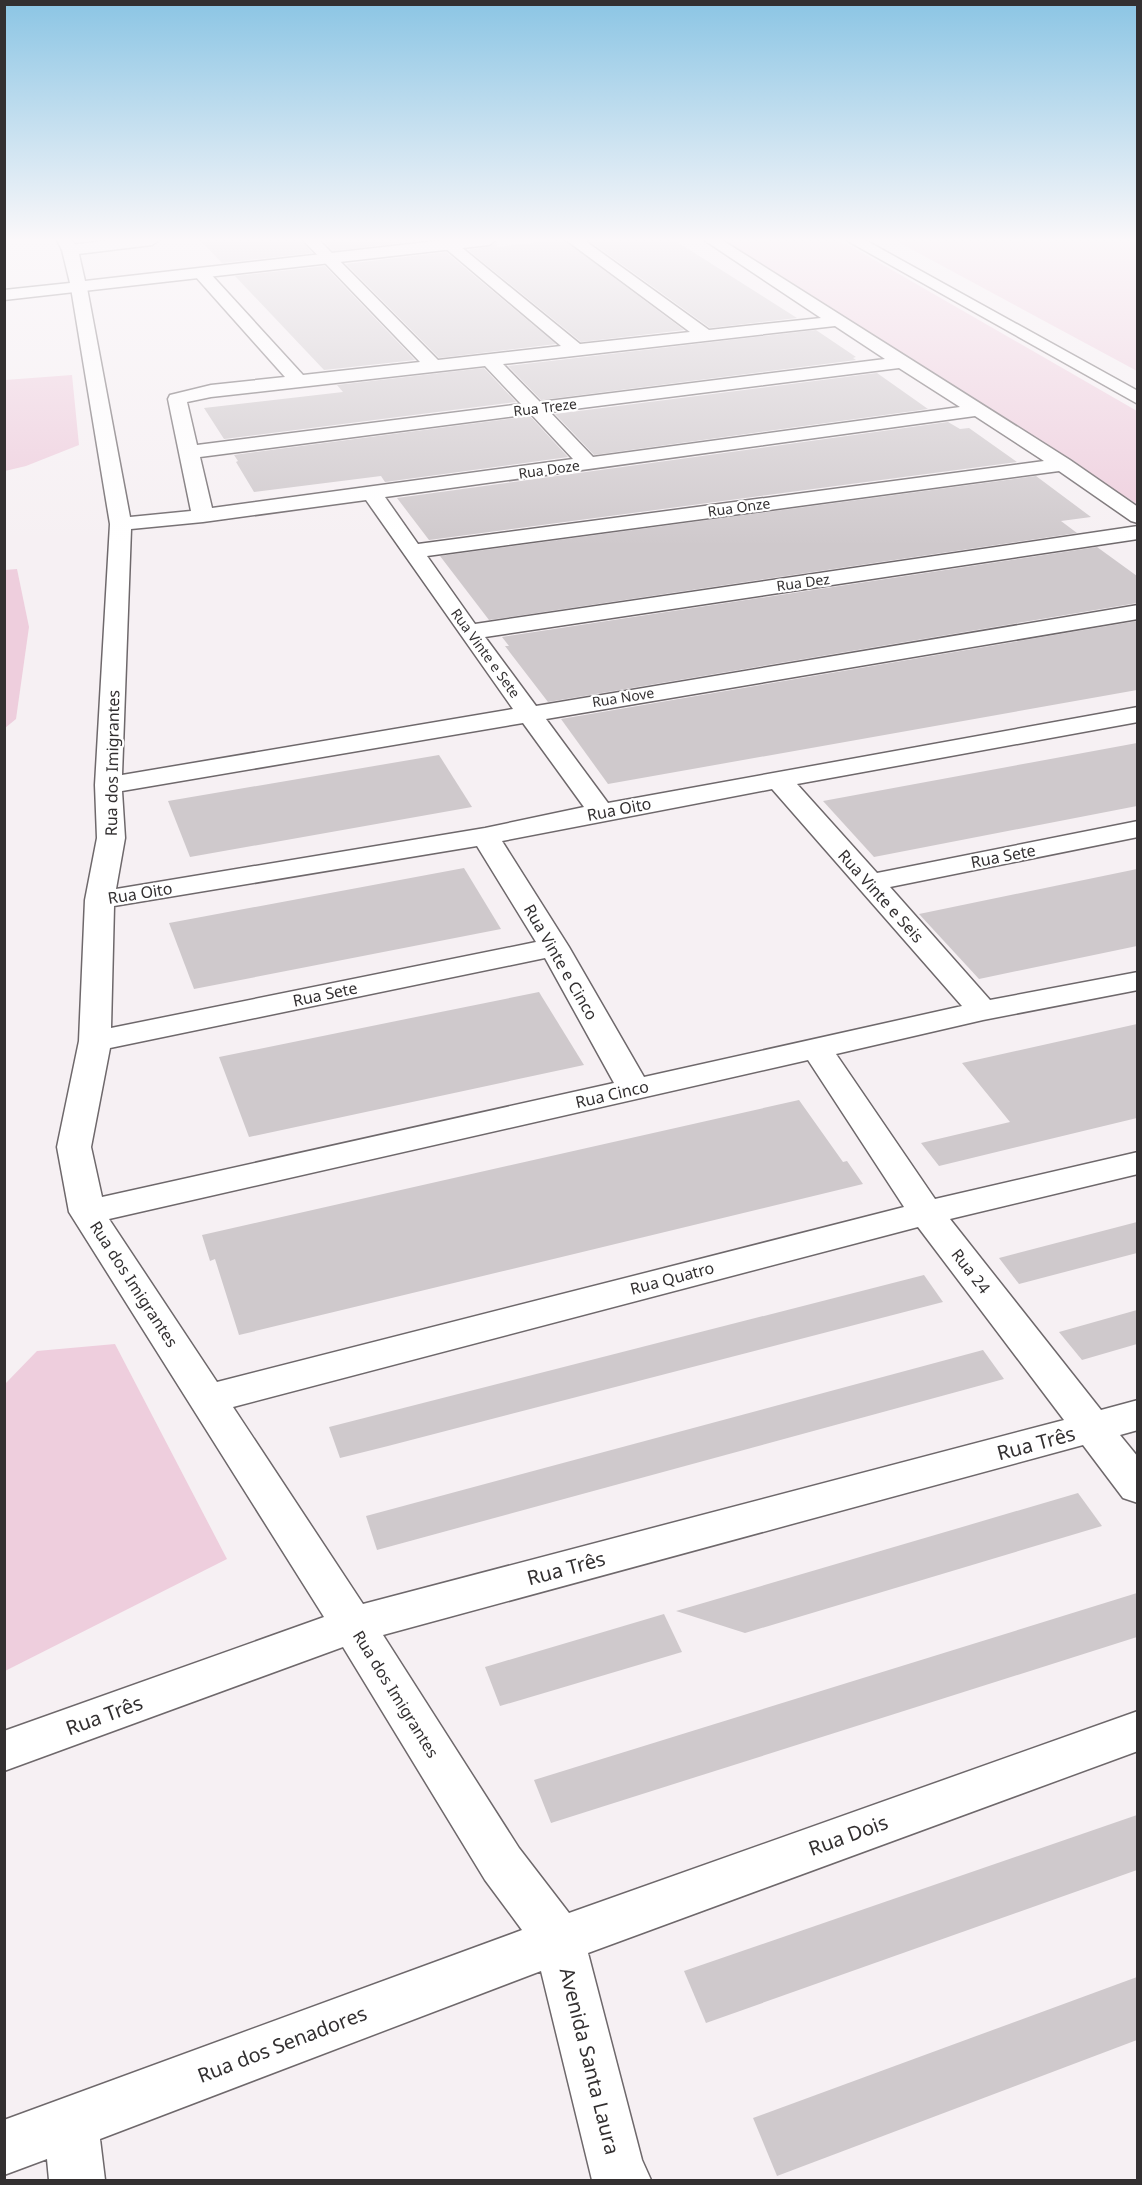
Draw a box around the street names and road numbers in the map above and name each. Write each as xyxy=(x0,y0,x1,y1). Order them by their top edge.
street label: Rua Treze xyxy=(512,394,578,420)
street label: Rua Doze xyxy=(517,455,581,483)
street label: Rua Onze xyxy=(707,493,772,521)
street label: Rua Dez xyxy=(775,569,831,595)
street label: Rua Vinte e Sete xyxy=(447,604,525,702)
street label: Rua Nove xyxy=(591,683,656,711)
street label: Rua dos Imigrantes xyxy=(100,690,124,836)
street label: Rua Oito xyxy=(585,792,653,826)
street label: Rua Sete xyxy=(969,839,1037,873)
street label: Rua Vinte e Seis xyxy=(833,845,929,947)
street label: Rua Oito xyxy=(106,877,174,909)
street label: Rua Vinte e Cinco xyxy=(519,900,603,1024)
street label: Rua Sete xyxy=(291,976,359,1012)
street label: Rua Cinco xyxy=(573,1075,651,1113)
street label: Rua dos Imigrantes xyxy=(85,1217,183,1351)
street label: Rua 24 xyxy=(947,1244,995,1298)
street label: Rua Quatro xyxy=(628,1256,716,1300)
street label: Rua Três xyxy=(994,1420,1078,1466)
street label: Rua Três xyxy=(524,1545,608,1591)
street label: Rua dos Imigrantes xyxy=(348,1626,444,1762)
street label: Rua Três xyxy=(62,1689,146,1741)
street label: Rua Dois xyxy=(805,1808,891,1862)
street label: Avenida Santa Laura xyxy=(554,1965,626,2157)
street label: Rua dos Senadores xyxy=(193,1999,371,2089)

